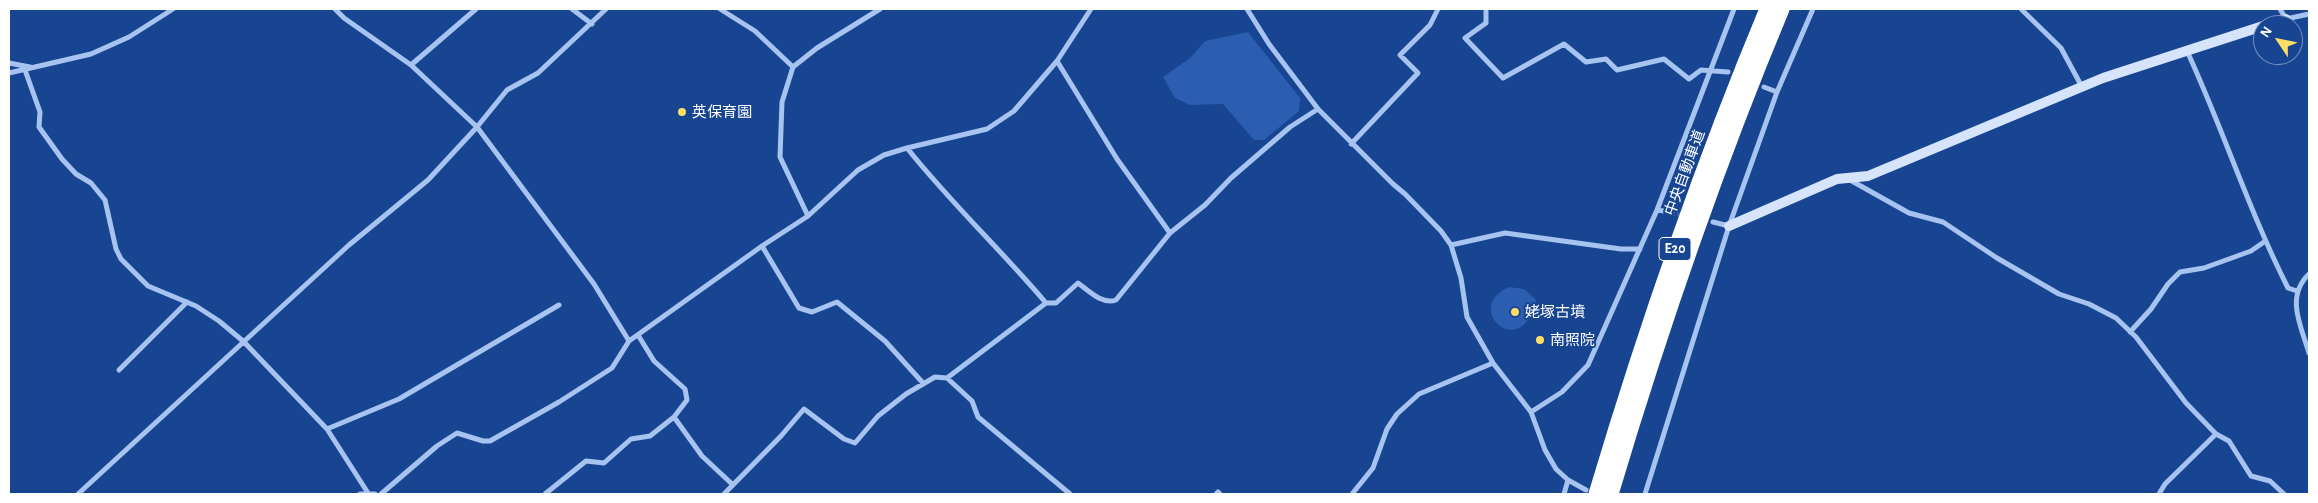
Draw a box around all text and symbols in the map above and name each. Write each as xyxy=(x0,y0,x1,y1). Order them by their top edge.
north arrow xyxy=(2253,15,2303,65)
text: N xyxy=(2258,24,2275,40)
place label: 英保育園 xyxy=(692,103,752,121)
marker: 英保育園 xyxy=(676,106,688,118)
street label: 中央自動車道 xyxy=(1661,128,1709,218)
road number: E20 xyxy=(1659,238,1691,260)
place label: 姥塚古墳 xyxy=(1525,303,1585,321)
marker: 姥塚古墳 xyxy=(1509,306,1521,318)
place label: 南照院 xyxy=(1550,331,1595,349)
marker: 南照院 xyxy=(1534,334,1546,346)

